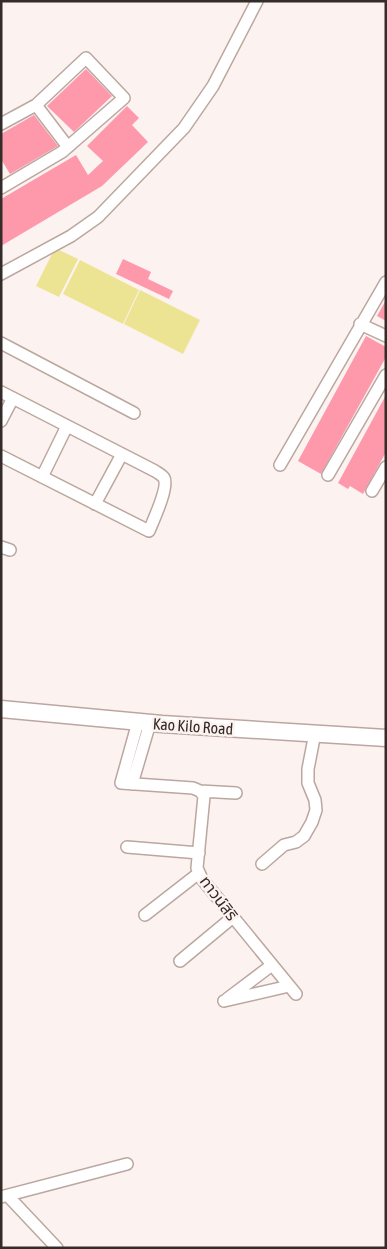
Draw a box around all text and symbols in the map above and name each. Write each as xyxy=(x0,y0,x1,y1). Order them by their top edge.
street label: Kao Kilo Road xyxy=(152,714,234,738)
street label: ทาวน์สิริ xyxy=(196,872,242,924)

